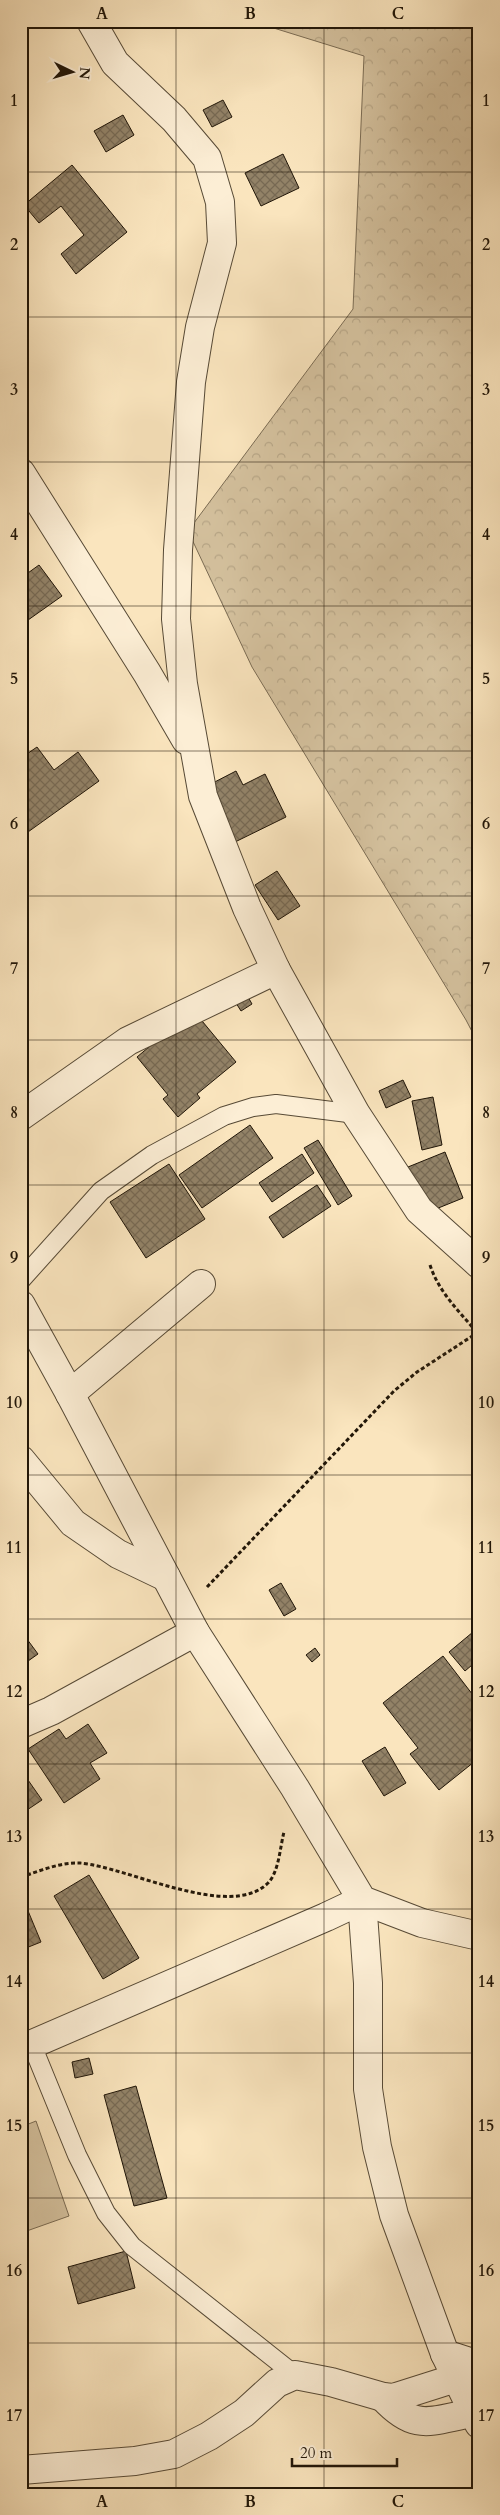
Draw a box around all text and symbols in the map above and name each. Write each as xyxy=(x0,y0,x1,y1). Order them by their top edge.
text: A xyxy=(96,3,108,25)
text: B xyxy=(244,3,256,25)
text: C xyxy=(392,3,404,25)
north arrow xyxy=(48,48,98,98)
text: N xyxy=(74,66,94,80)
text: 1 xyxy=(10,90,18,112)
text: 1 xyxy=(482,90,490,112)
text: 2 xyxy=(10,234,18,256)
text: 2 xyxy=(482,234,490,256)
text: 3 xyxy=(10,379,18,401)
text: 3 xyxy=(482,379,490,401)
text: 4 xyxy=(10,524,18,546)
text: 4 xyxy=(482,524,490,546)
text: 5 xyxy=(10,668,18,690)
text: 5 xyxy=(482,668,490,690)
text: 6 xyxy=(10,813,18,835)
text: 6 xyxy=(482,813,490,835)
text: 7 xyxy=(10,958,18,980)
text: 7 xyxy=(482,958,490,980)
text: 8 xyxy=(10,1102,18,1124)
text: 8 xyxy=(482,1102,490,1124)
text: 9 xyxy=(10,1247,18,1269)
text: 9 xyxy=(482,1247,490,1269)
text: 10 xyxy=(6,1392,22,1414)
text: 10 xyxy=(478,1392,494,1414)
text: 11 xyxy=(6,1537,22,1559)
text: 11 xyxy=(478,1537,494,1559)
text: 12 xyxy=(6,1681,22,1703)
text: 12 xyxy=(478,1681,494,1703)
text: 13 xyxy=(6,1826,22,1848)
text: 13 xyxy=(478,1826,494,1848)
text: 14 xyxy=(6,1971,22,1993)
text: 14 xyxy=(478,1971,494,1993)
text: 15 xyxy=(6,2115,22,2137)
text: 15 xyxy=(478,2115,494,2137)
text: 16 xyxy=(6,2260,22,2282)
text: 16 xyxy=(478,2260,494,2282)
text: 17 xyxy=(6,2405,22,2427)
text: 17 xyxy=(478,2405,494,2427)
scale bar xyxy=(292,2435,398,2467)
text: 20 m xyxy=(300,2443,332,2463)
text: A xyxy=(96,2491,108,2513)
text: B xyxy=(244,2491,256,2513)
text: C xyxy=(392,2491,404,2513)

